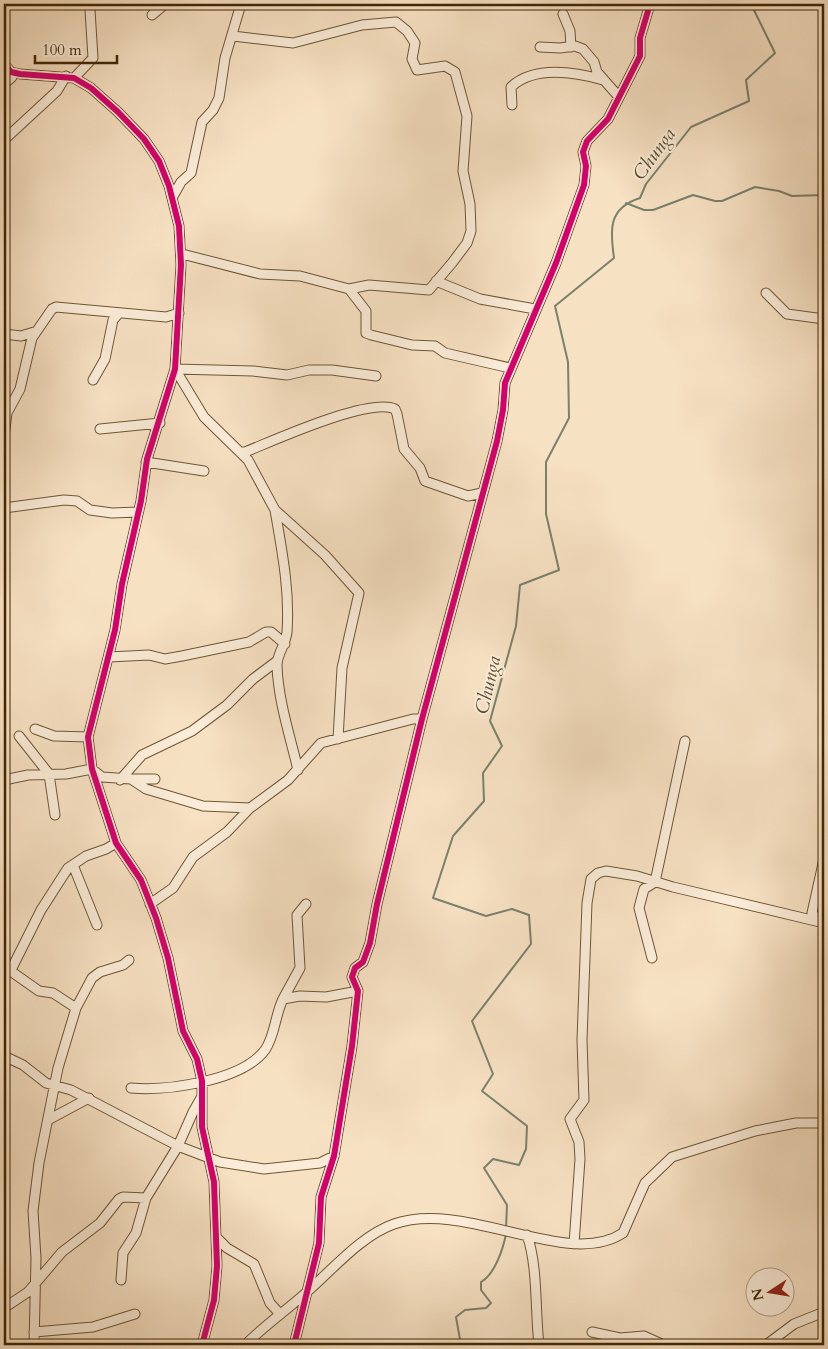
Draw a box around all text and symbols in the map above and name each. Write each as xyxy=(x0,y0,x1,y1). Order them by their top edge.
scale bar xyxy=(35,32,118,64)
text: 100 m xyxy=(42,40,82,60)
water label: Chunga xyxy=(626,122,682,185)
water label: Chunga xyxy=(469,653,507,716)
north arrow xyxy=(746,1266,796,1316)
text: N xyxy=(747,1287,768,1303)

